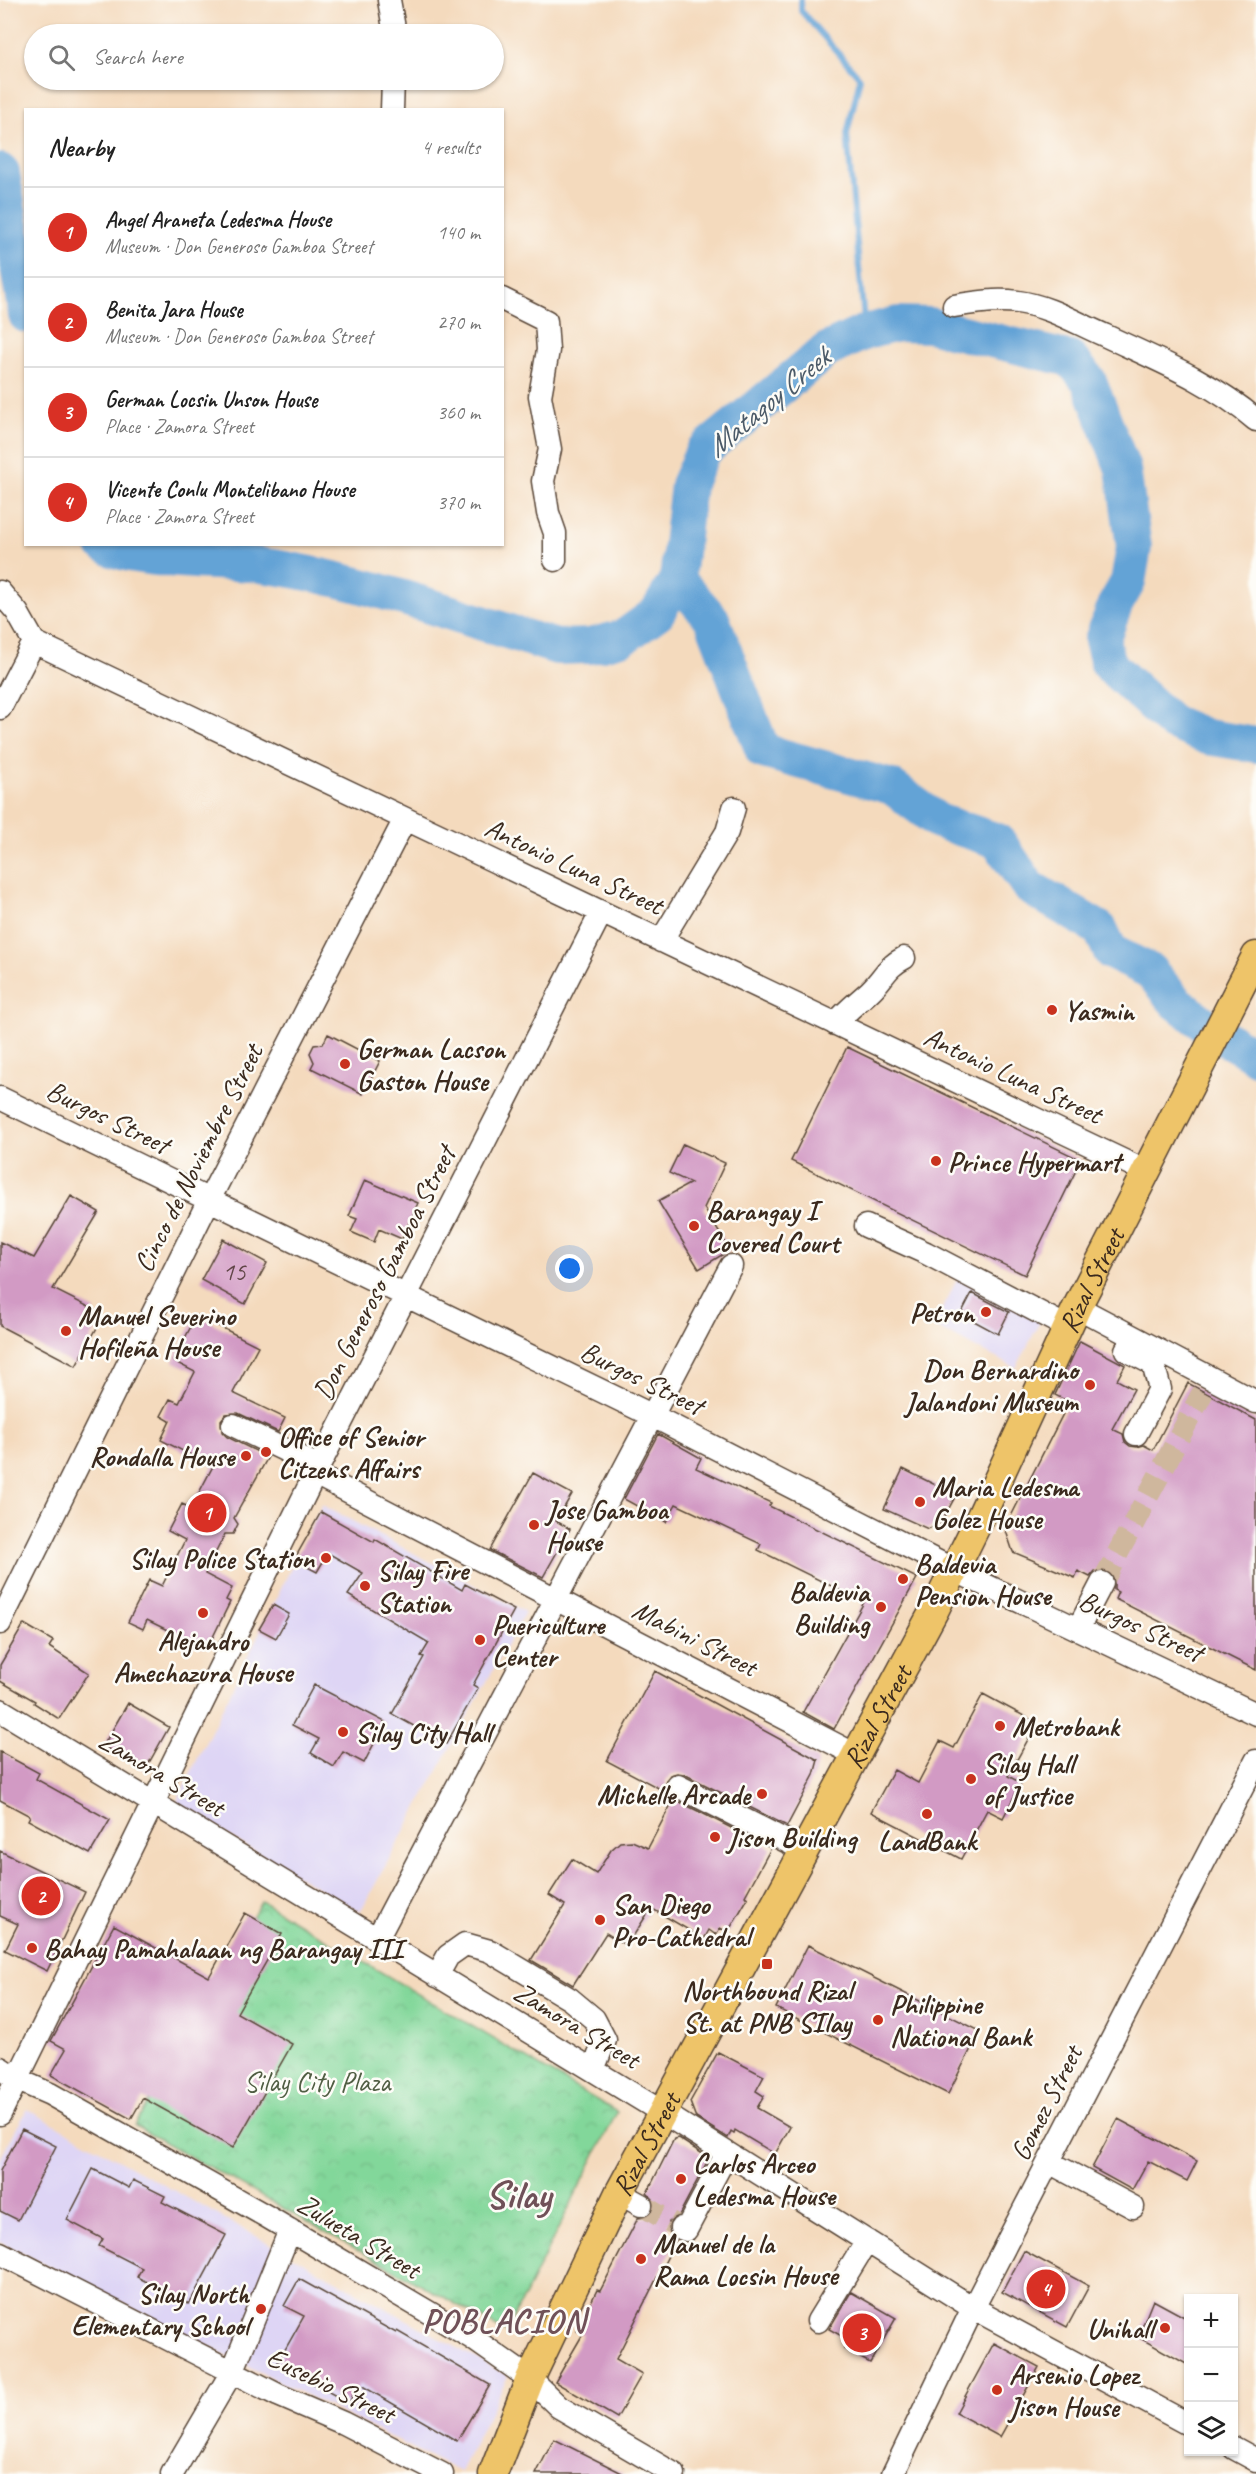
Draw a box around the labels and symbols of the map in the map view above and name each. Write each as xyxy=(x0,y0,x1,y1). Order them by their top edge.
water label: Matagoy Creek xyxy=(698,336,842,465)
street label: Antonio Luna Street xyxy=(479,810,671,924)
place label: Yasmin xyxy=(1064,993,1136,1028)
marker: Yasmin xyxy=(1045,1003,1059,1017)
street label: Antonio Luna Street xyxy=(918,1019,1110,1133)
place label: German Lacson Gaston House xyxy=(357,1031,507,1098)
street label: Cinco de Noviembre Street xyxy=(126,1036,272,1278)
marker: German Lacson Gaston House xyxy=(338,1057,352,1071)
street label: Burgos Street xyxy=(41,1072,178,1163)
street label: Don Generoso Gamboa Street xyxy=(305,1137,465,1406)
place label: Prince Hypermart xyxy=(948,1144,1125,1179)
marker: Prince Hypermart xyxy=(929,1154,943,1168)
place label: Barangay I Covered Court xyxy=(706,1193,843,1260)
marker: Barangay I Covered Court xyxy=(687,1219,701,1233)
street label: Rizal Street xyxy=(1050,1220,1133,1338)
your location xyxy=(555,1254,584,1283)
house number: 15 xyxy=(222,1255,247,1288)
place label: Petron xyxy=(910,1295,976,1330)
place label: Manuel Severino Hofileña House xyxy=(78,1298,237,1365)
marker: Petron xyxy=(979,1305,993,1319)
marker: Manuel Severino Hofileña House xyxy=(59,1324,73,1338)
street label: Burgos Street xyxy=(575,1333,712,1424)
place label: Don Bernardino Jalandoni Museum xyxy=(903,1352,1081,1419)
marker: Don Bernardino Jalandoni Museum xyxy=(1083,1378,1097,1392)
place label: Office of Senior Citzens Affairs xyxy=(278,1419,427,1486)
place label: Rondalla House xyxy=(89,1439,237,1474)
marker: Office of Senior Citzens Affairs xyxy=(259,1445,273,1459)
marker: Rondalla House xyxy=(239,1449,253,1463)
place label: Maria Ledesma Golez House xyxy=(932,1469,1081,1536)
pin: 1 xyxy=(188,1490,226,1536)
place label: Jose Gamboa House xyxy=(544,1492,670,1559)
marker: Maria Ledesma Golez House xyxy=(913,1495,927,1509)
marker: Jose Gamboa House xyxy=(527,1518,541,1532)
place label: Silay Police Station xyxy=(129,1541,315,1577)
place label: Baldevia Pension House xyxy=(915,1546,1053,1613)
marker: Silay Police Station xyxy=(319,1551,333,1565)
place label: Silay Fire Station xyxy=(377,1553,471,1620)
marker: Baldevia Pension House xyxy=(896,1572,910,1586)
place label: Baldevia Building xyxy=(789,1574,872,1641)
marker: Silay Fire Station xyxy=(358,1579,372,1593)
street label: Burgos Street xyxy=(1074,1582,1212,1671)
street label: Mabini Street xyxy=(627,1592,765,1685)
marker: Baldevia Building xyxy=(874,1600,888,1614)
marker: Alejandro Amechazura House xyxy=(196,1606,210,1620)
place label: Puericulture Center xyxy=(492,1607,607,1674)
place label: Alejandro Amechazura House xyxy=(114,1623,295,1690)
marker: Puericulture Center xyxy=(473,1633,487,1647)
street label: Rizal Street xyxy=(835,1656,920,1774)
place label: Metrobank xyxy=(1012,1709,1121,1744)
place label: Silay City Hall xyxy=(355,1715,496,1751)
marker: Metrobank xyxy=(993,1719,1007,1733)
street label: Zamora Street xyxy=(93,1722,234,1826)
marker: Silay City Hall xyxy=(336,1725,350,1739)
place label: Silay Hall of Justice xyxy=(983,1746,1079,1813)
marker: Silay Hall of Justice xyxy=(964,1772,978,1786)
place label: Michelle Arcade xyxy=(597,1777,753,1812)
marker: Michelle Arcade xyxy=(755,1787,769,1801)
marker: LandBank xyxy=(920,1807,934,1821)
place label: Jison Building xyxy=(725,1820,859,1855)
place label: LandBank xyxy=(878,1823,978,1858)
marker: Jison Building xyxy=(708,1830,722,1844)
pin: 2 xyxy=(22,1874,60,1918)
place label: San Diego Pro-Cathedral xyxy=(612,1887,755,1954)
marker: San Diego Pro-Cathedral xyxy=(593,1913,607,1927)
place label: Bahay Pamahalaan ng Barangay III xyxy=(44,1931,408,1967)
marker: Bahay Pamahalaan ng Barangay III xyxy=(25,1941,39,1955)
marker: Northbound Rizal St. at PNB SIlay xyxy=(760,1957,774,1971)
place label: Northbound Rizal St. at PNB SIlay xyxy=(682,1973,857,2041)
street label: Zamora Street xyxy=(508,1974,649,2078)
place label: Philippine National Bank xyxy=(890,1987,1034,2054)
marker: Philippine National Bank xyxy=(871,2013,885,2027)
street label: Gomez Street xyxy=(1002,2037,1091,2166)
park label: Silay City Plaza xyxy=(244,2064,392,2099)
street label: Rizal Street xyxy=(603,2084,689,2202)
place label: Carlos Arceo Ledesma House xyxy=(693,2146,837,2213)
district label: Silay xyxy=(485,2170,554,2220)
marker: Carlos Arceo Ledesma House xyxy=(674,2172,688,2186)
street label: Zulueta Street xyxy=(291,2186,429,2288)
place label: Manuel de la Rama Locsin House xyxy=(653,2226,840,2293)
marker: Manuel de la Rama Locsin House xyxy=(634,2252,648,2266)
pin: 4 xyxy=(1026,2266,1066,2312)
place label: Silay North Elementary School xyxy=(71,2276,254,2343)
district label: POBLACION xyxy=(422,2299,590,2342)
marker: Silay North Elementary School xyxy=(254,2302,268,2316)
pin: 3 xyxy=(842,2310,882,2356)
place label: Unihall xyxy=(1087,2311,1159,2346)
marker: Unihall xyxy=(1158,2321,1172,2335)
street label: Eusebio Street xyxy=(261,2339,403,2432)
place label: Arsenio Lopez Jison House xyxy=(1007,2357,1142,2424)
marker: Arsenio Lopez Jison House xyxy=(990,2383,1004,2397)

